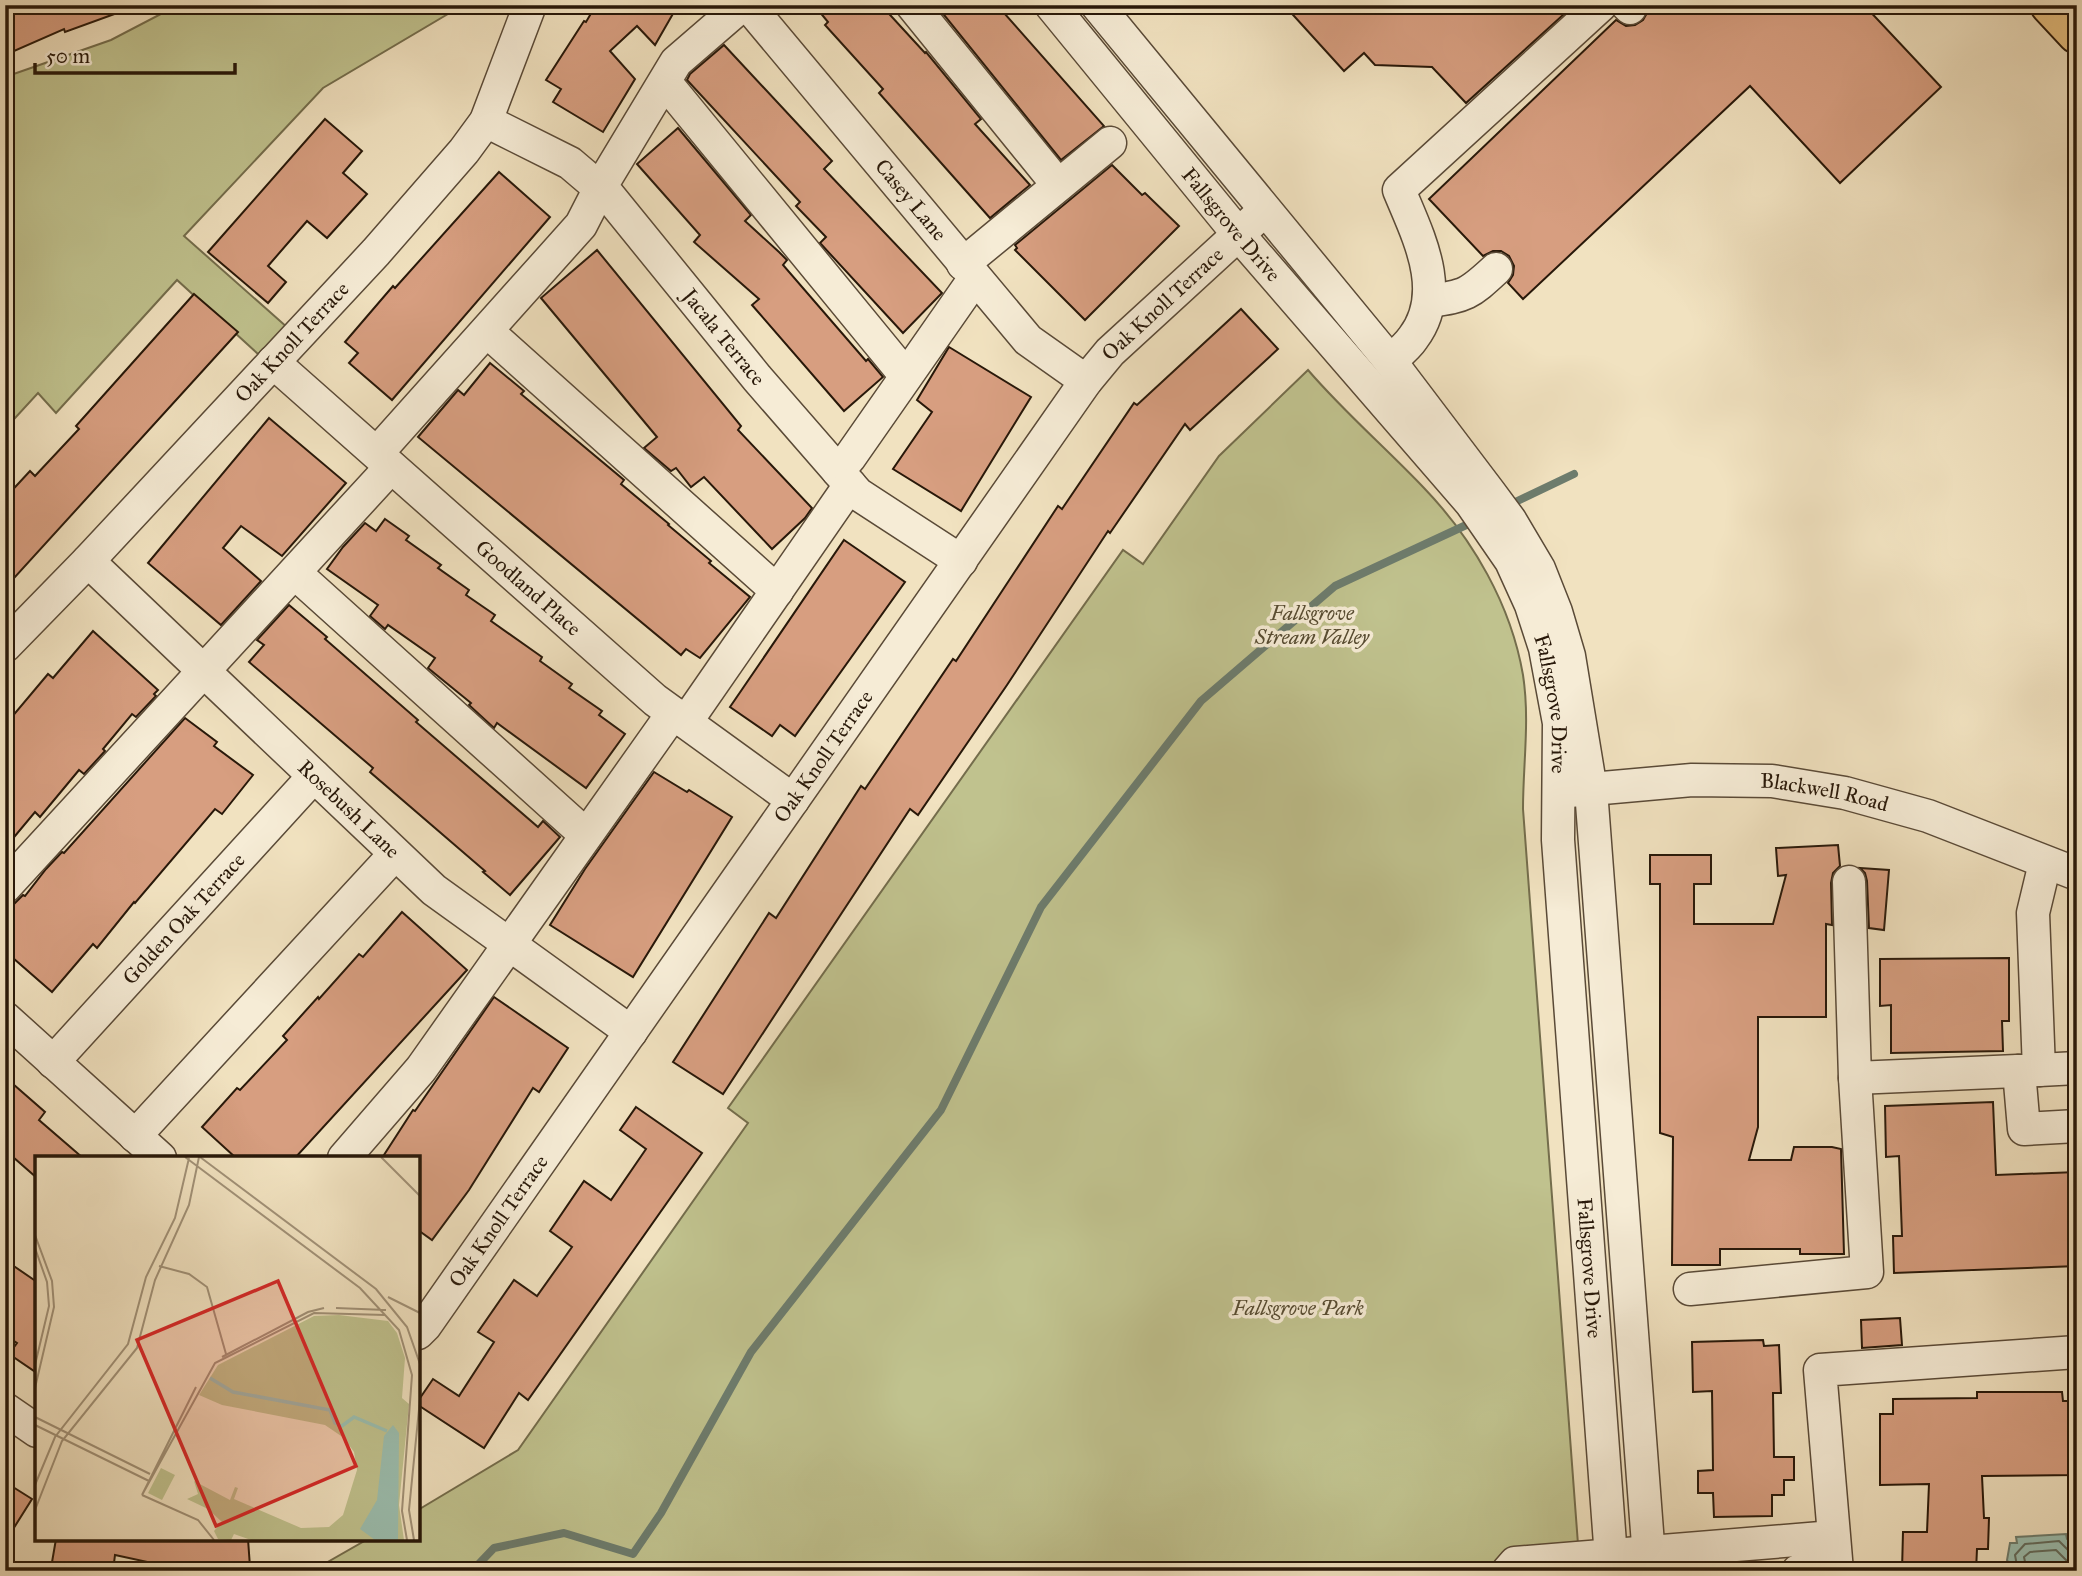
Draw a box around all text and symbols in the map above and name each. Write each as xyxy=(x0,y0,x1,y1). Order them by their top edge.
scale bar xyxy=(35,32,234,76)
text: 50 m xyxy=(46,43,91,69)
street label: Casey Lane xyxy=(869,154,953,246)
street label: Fallsgrove Drive xyxy=(1176,162,1287,287)
street label: Oak Knoll Terrace xyxy=(1096,242,1229,366)
street label: Oak Knoll Terrace xyxy=(229,276,355,408)
street label: Jacala Terrace xyxy=(675,282,771,391)
street label: Goodland Place xyxy=(470,534,587,642)
park label: Fallsgrove Stream Valley xyxy=(1254,600,1370,650)
street label: Fallsgrove Drive xyxy=(1528,631,1572,774)
street label: Oak Knoll Terrace xyxy=(768,685,879,828)
street label: Rosebush Lane xyxy=(292,754,406,864)
street label: Blackwell Road xyxy=(1760,768,1892,818)
street label: Golden Oak Terrace xyxy=(117,847,251,990)
street label: Oak Knoll Terrace xyxy=(443,1150,554,1292)
inset map xyxy=(35,1156,420,1541)
street label: Fallsgrove Drive xyxy=(1571,1197,1608,1340)
park label: Fallsgrove Park xyxy=(1231,1295,1364,1321)

